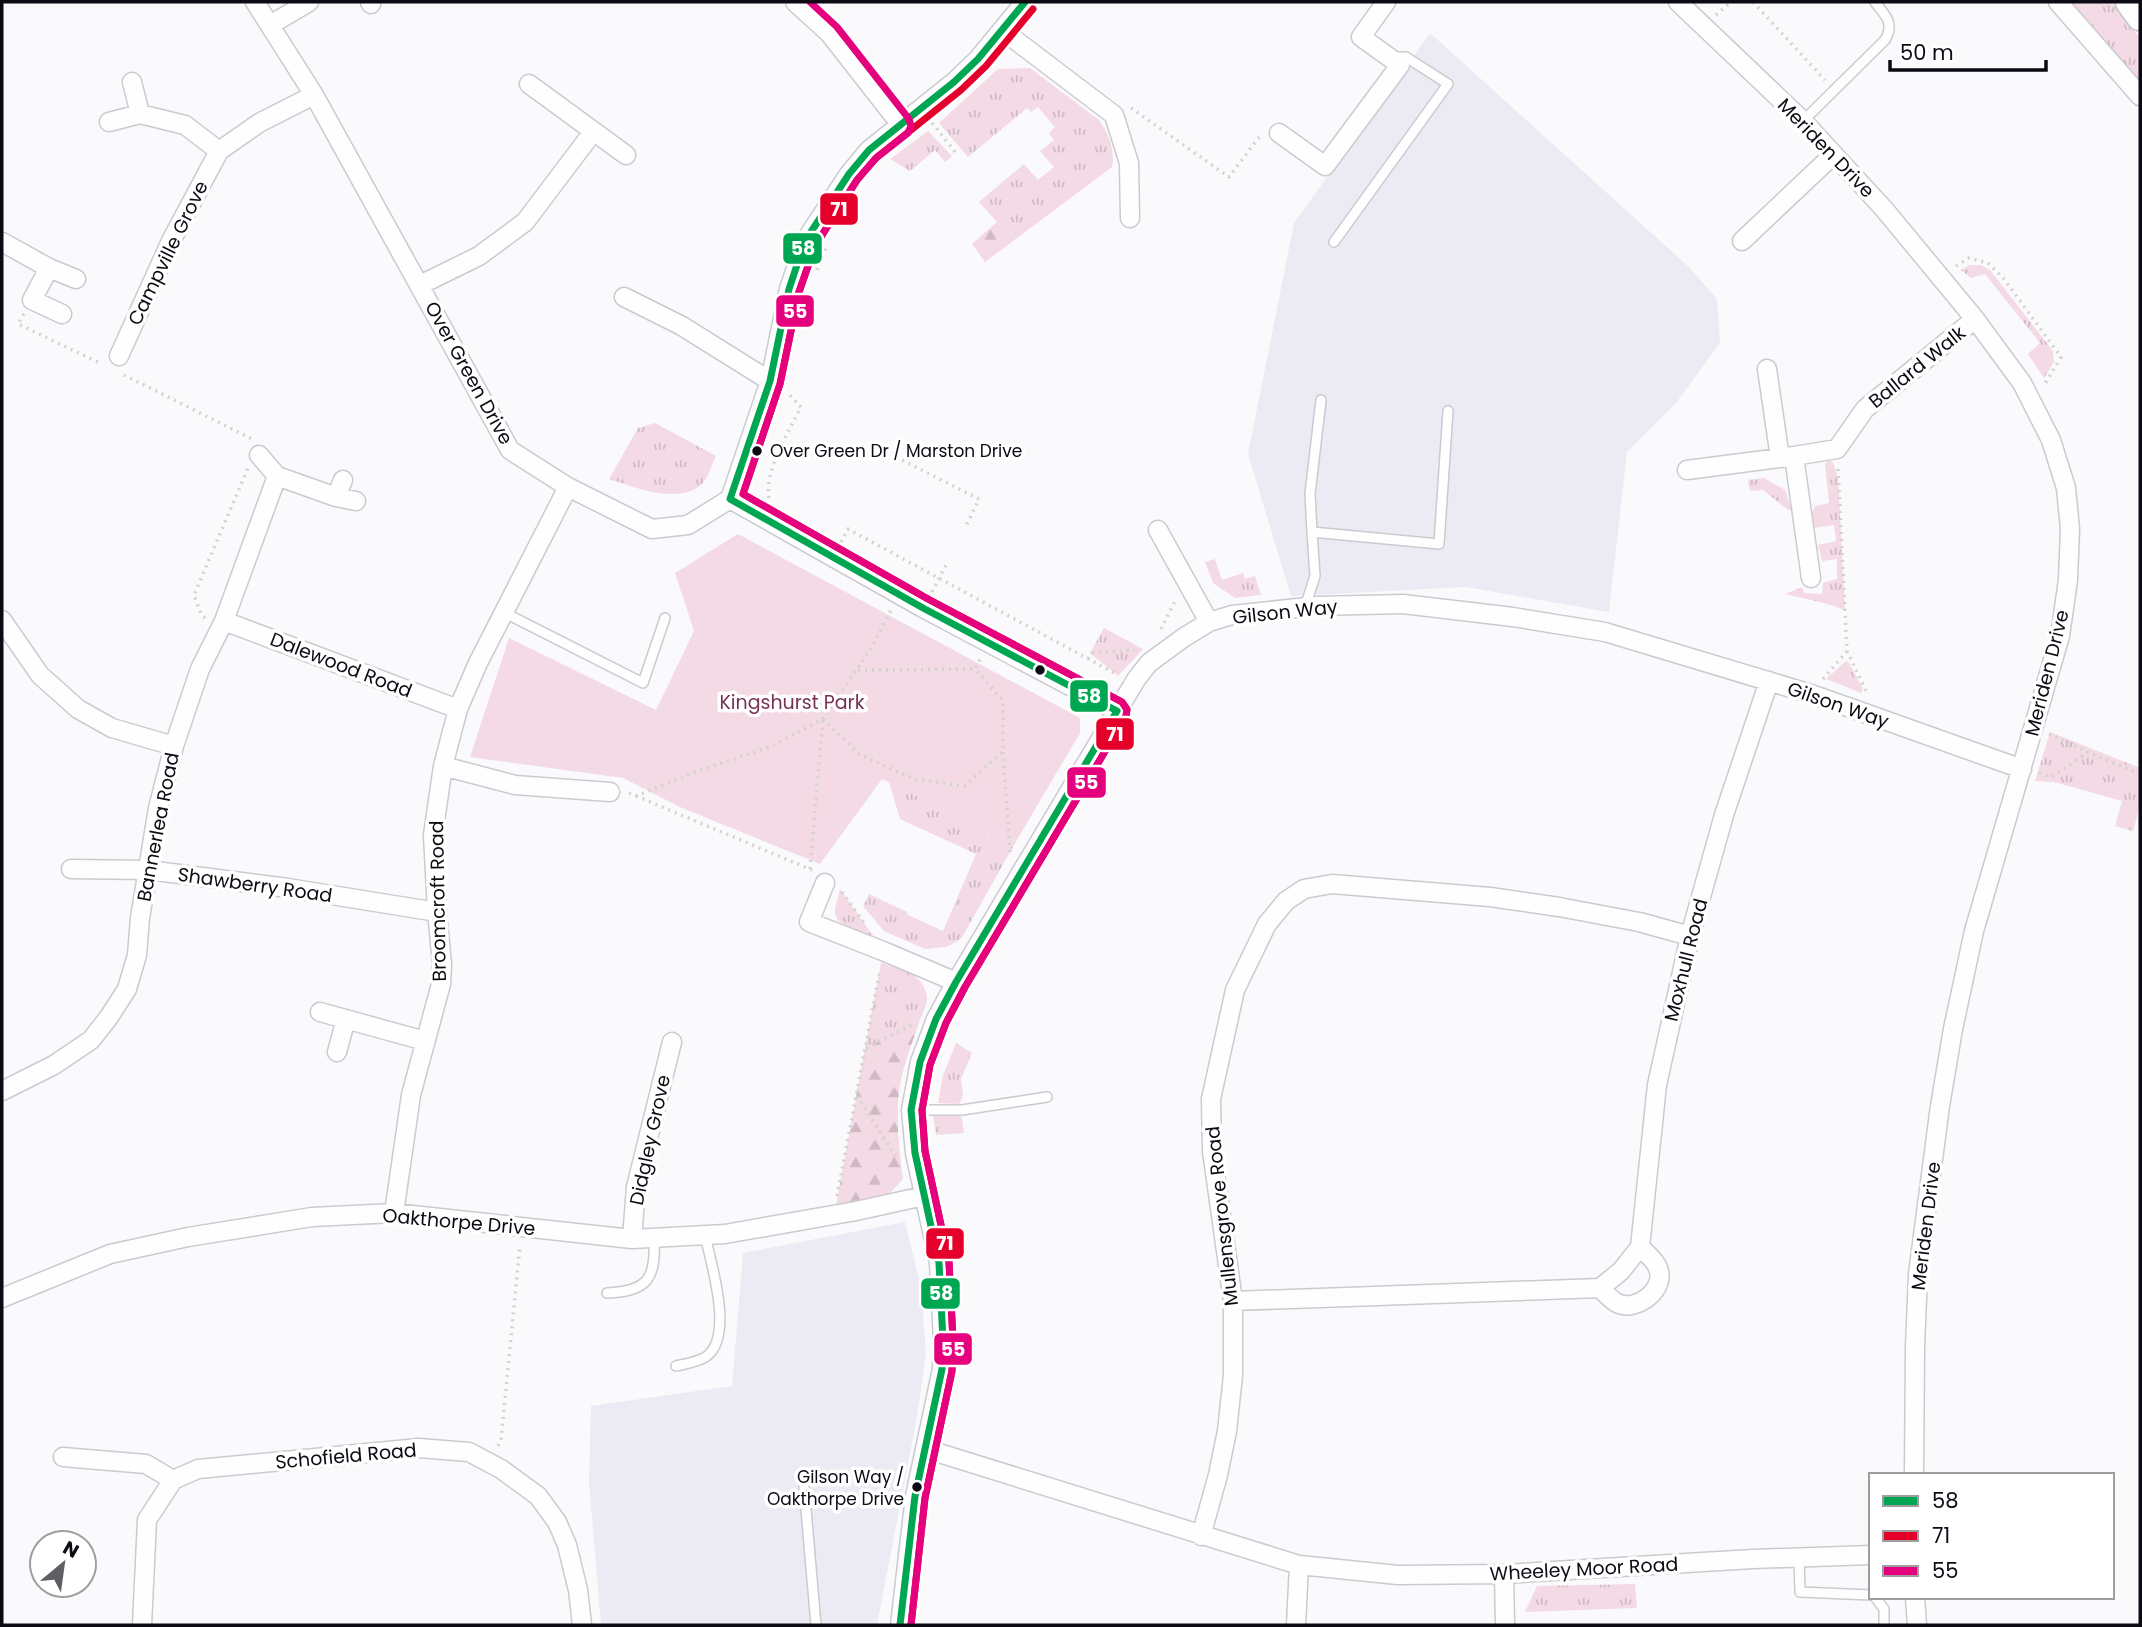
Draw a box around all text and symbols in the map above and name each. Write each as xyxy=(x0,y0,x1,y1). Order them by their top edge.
scale bar xyxy=(1890,28,2046,72)
text: 50 m xyxy=(1900,38,1954,67)
street label: Meriden Drive xyxy=(1771,92,1881,204)
street label: Campville Grove xyxy=(121,176,215,330)
line badge: 71 xyxy=(819,192,859,226)
text: 71 xyxy=(830,196,848,223)
line badge: 58 xyxy=(782,232,823,265)
text: 58 xyxy=(791,235,815,262)
line badge: 55 xyxy=(775,294,815,328)
street label: Over Green Drive xyxy=(418,297,520,449)
text: 55 xyxy=(783,298,807,325)
street label: Ballard Walk xyxy=(1863,319,1971,414)
place label: Over Green Dr / Marston Drive xyxy=(770,439,1022,463)
marker: Over Green Dr / Marston Drive xyxy=(750,444,764,458)
street label: Gilson Way xyxy=(1231,593,1339,631)
street label: Meriden Drive xyxy=(2018,607,2076,739)
street label: Dalewood Road xyxy=(266,626,416,704)
unlabelled marker xyxy=(1033,663,1047,677)
street label: Gilson Way xyxy=(1784,675,1893,735)
line badge: 58 xyxy=(1069,679,1109,713)
text: 58 xyxy=(1077,683,1101,710)
park label: Kingshurst Park xyxy=(719,689,865,716)
line badge: 71 xyxy=(1095,717,1135,751)
text: 71 xyxy=(1106,721,1124,748)
street label: Bannerlea Road xyxy=(130,750,186,904)
line badge: 55 xyxy=(1066,766,1107,799)
text: 55 xyxy=(1074,769,1098,796)
street label: Broomcroft Road xyxy=(423,820,453,982)
street label: Shawberry Road xyxy=(176,861,334,909)
street label: Moxhull Road xyxy=(1658,896,1714,1024)
street label: Didgley Grove xyxy=(623,1072,677,1208)
street label: Mullensgrove Road xyxy=(1199,1125,1245,1307)
street label: Meriden Drive xyxy=(1905,1160,1947,1292)
street label: Oakthorpe Drive xyxy=(382,1202,536,1242)
line badge: 71 xyxy=(925,1227,965,1260)
text: 71 xyxy=(936,1230,954,1257)
line badge: 58 xyxy=(920,1277,961,1310)
text: 58 xyxy=(929,1280,953,1307)
line badge: 55 xyxy=(933,1332,973,1366)
text: 55 xyxy=(941,1336,965,1363)
street label: Schofield Road xyxy=(274,1436,418,1476)
place label: Gilson Way / Oakthorpe Drive xyxy=(767,1465,904,1511)
legend xyxy=(1869,1473,2114,1599)
marker: Gilson Way / Oakthorpe Drive xyxy=(910,1480,924,1494)
text: 58 xyxy=(1932,1486,1958,1515)
text: 71 xyxy=(1932,1521,1950,1550)
north arrow xyxy=(28,1529,98,1599)
text: N xyxy=(58,1534,84,1565)
street label: Wheeley Moor Road xyxy=(1489,1551,1679,1587)
text: 55 xyxy=(1932,1556,1958,1585)

